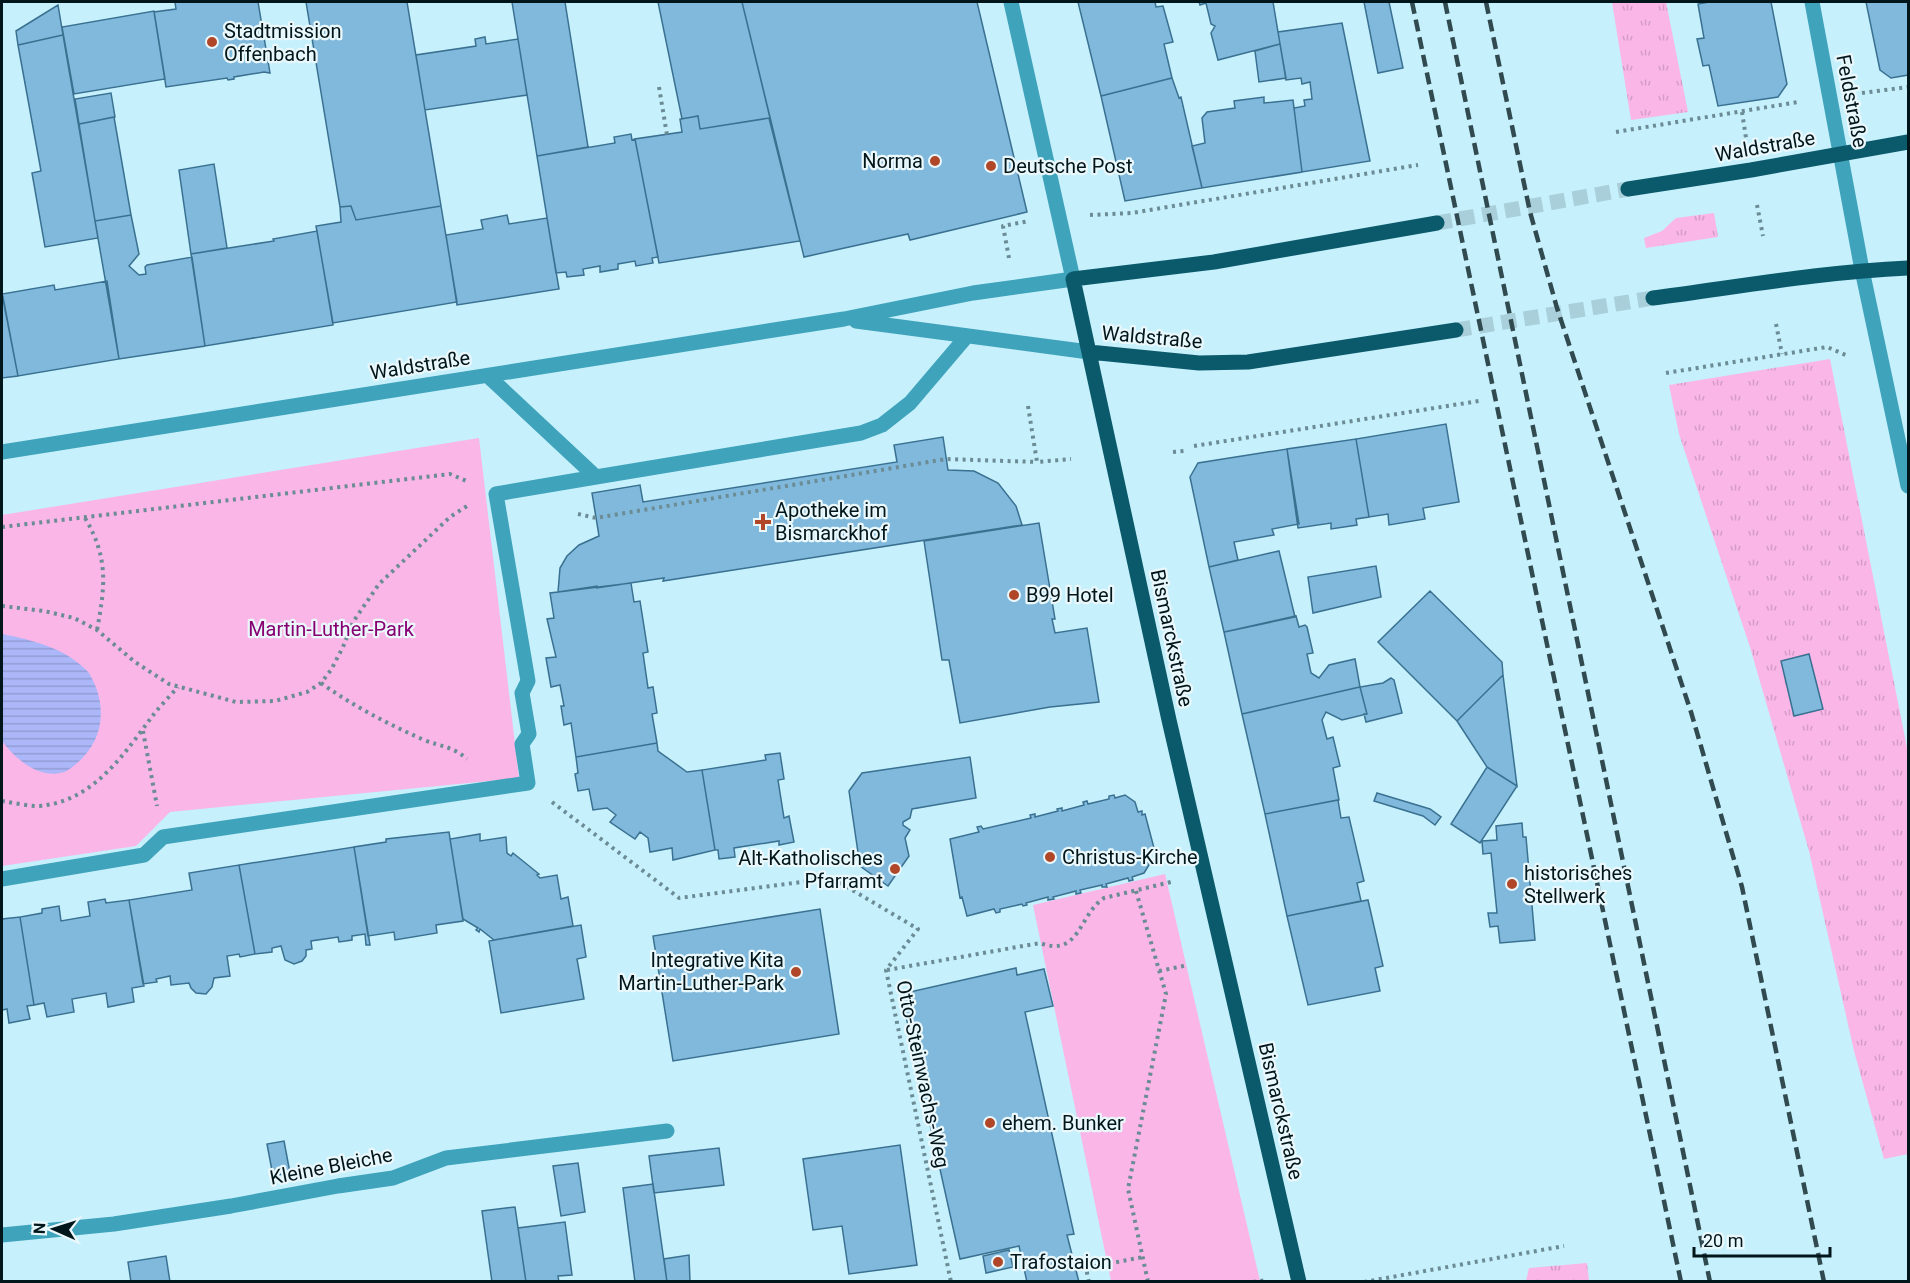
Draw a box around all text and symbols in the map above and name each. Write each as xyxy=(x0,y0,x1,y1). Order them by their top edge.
place label: Stadtmission Offenbach xyxy=(224,19,341,66)
marker: Stadtmission Offenbach xyxy=(205,35,219,49)
street label: Feldstraße xyxy=(1831,52,1873,150)
street label: Waldstraße xyxy=(1713,125,1817,167)
place label: Norma xyxy=(862,149,923,173)
marker: Norma xyxy=(928,154,942,168)
place label: Deutsche Post xyxy=(1003,154,1132,178)
marker: Deutsche Post xyxy=(984,159,998,173)
street label: Waldstraße xyxy=(1101,321,1203,353)
street label: Waldstraße xyxy=(368,345,472,385)
place label: Apotheke im Bismarckhof xyxy=(775,498,888,545)
marker: Apotheke im Bismarckhof xyxy=(756,515,770,529)
street label: Bismarckstraße xyxy=(1146,567,1198,709)
place label: B99 Hotel xyxy=(1026,583,1114,607)
marker: B99 Hotel xyxy=(1007,588,1021,602)
park label: Martin-Luther-Park xyxy=(248,617,415,641)
place label: Christus-Kirche xyxy=(1062,845,1198,869)
place label: Alt-Katholisches Pfarramt xyxy=(738,846,883,893)
marker: Christus-Kirche xyxy=(1043,850,1057,864)
place label: historisches Stellwerk xyxy=(1524,861,1632,908)
marker: Alt-Katholisches Pfarramt xyxy=(888,862,902,876)
marker: historisches Stellwerk xyxy=(1505,877,1519,891)
place label: Integrative Kita Martin-Luther-Park xyxy=(618,948,785,995)
marker: Integrative Kita Martin-Luther-Park xyxy=(789,965,803,979)
street label: Otto-Steinwachs-Weg xyxy=(891,978,955,1170)
street label: Bismarckstraße xyxy=(1254,1040,1308,1182)
place label: ehem. Bunker xyxy=(1002,1111,1124,1135)
marker: ehem. Bunker xyxy=(983,1116,997,1130)
street label: Kleine Bleiche xyxy=(268,1142,394,1190)
north arrow xyxy=(24,1199,84,1259)
scale bar xyxy=(1694,1220,1830,1258)
text: N xyxy=(30,1222,49,1234)
text: 20 m xyxy=(1703,1230,1743,1251)
place label: Trafostaion xyxy=(1010,1250,1112,1274)
marker: Trafostaion xyxy=(991,1255,1005,1269)

